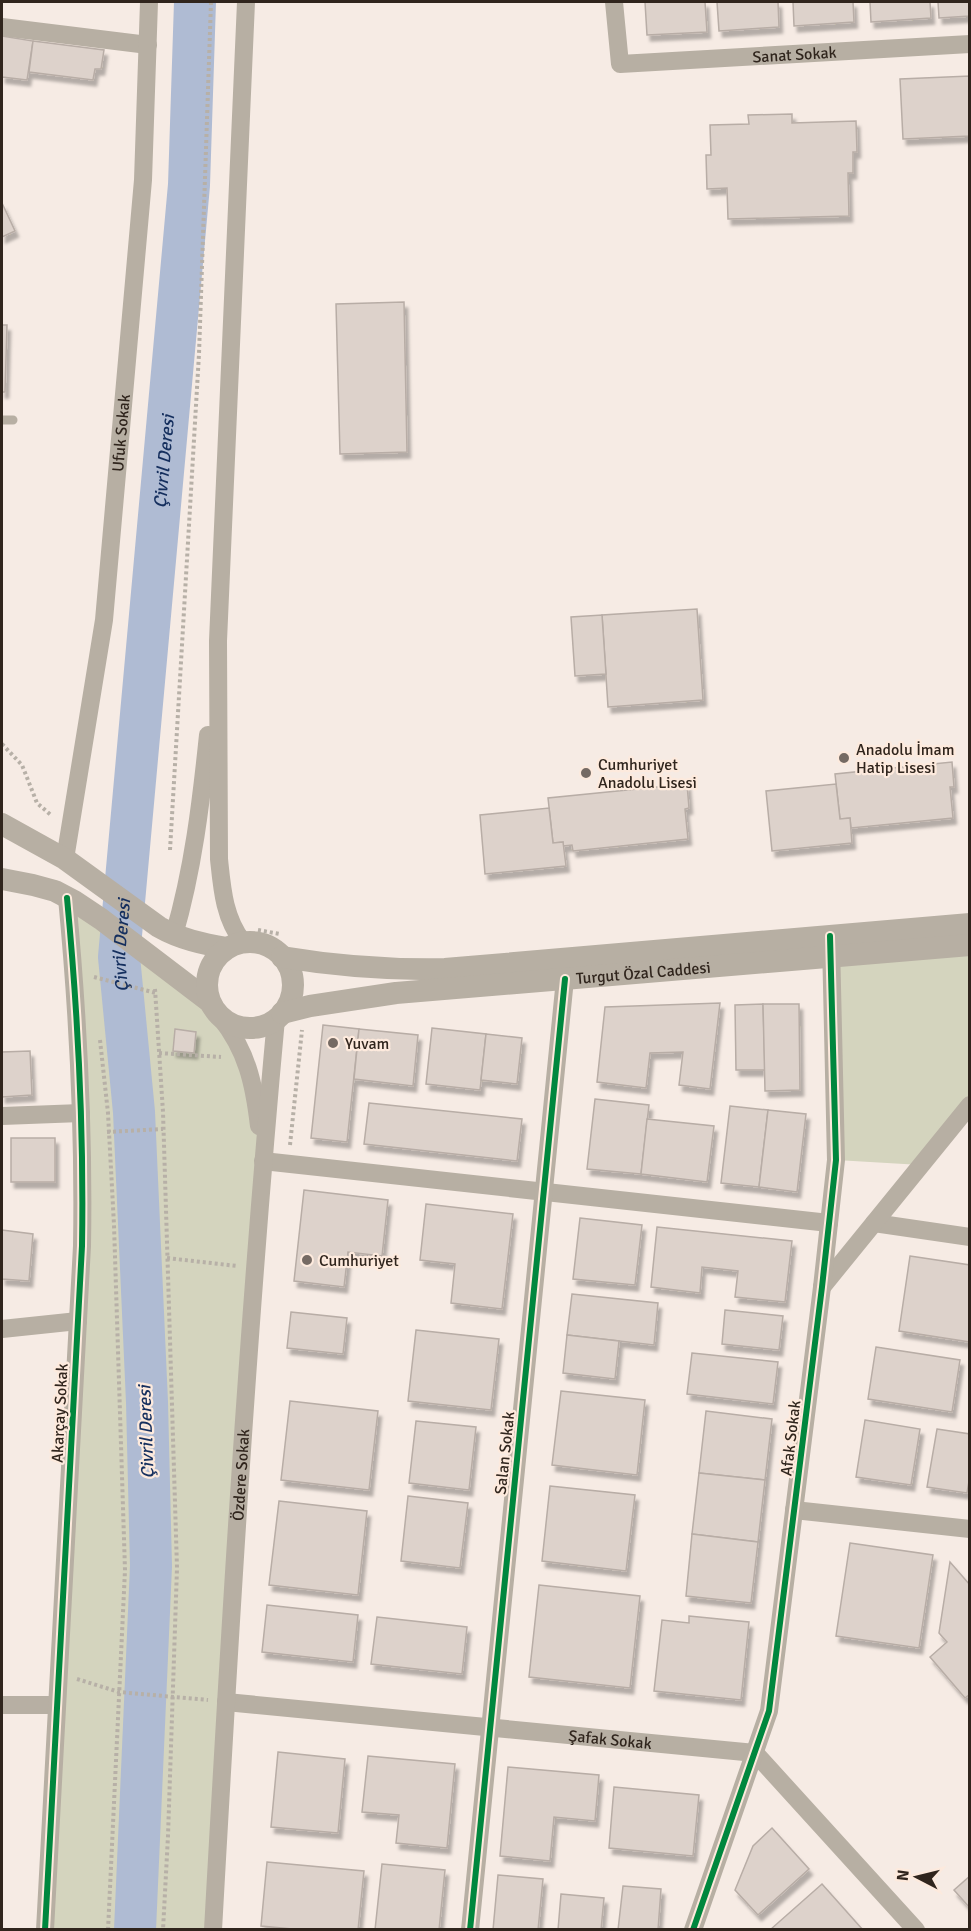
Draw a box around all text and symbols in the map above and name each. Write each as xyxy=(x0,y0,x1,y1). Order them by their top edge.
street label: Sanat Sokak xyxy=(752,43,837,67)
street label: Ufuk Sokak xyxy=(108,393,135,473)
water label: Çivril Deresi xyxy=(149,412,179,509)
place label: Anadolu İmam Hatip Lisesi xyxy=(856,740,954,778)
marker: Anadolu İmam Hatip Lisesi xyxy=(837,751,851,765)
place label: Cumhuriyet Anadolu Lisesi xyxy=(598,755,697,793)
marker: Cumhuriyet Anadolu Lisesi xyxy=(579,766,593,780)
water label: Çivril Deresi xyxy=(108,896,135,993)
street label: Turgut Özal Caddesi xyxy=(575,958,712,989)
place label: Yuvam xyxy=(345,1034,389,1054)
marker: Yuvam xyxy=(326,1036,340,1050)
place label: Cumhuriyet xyxy=(319,1251,399,1271)
marker: Cumhuriyet xyxy=(300,1253,314,1267)
street label: Akarçay Sokak xyxy=(47,1363,73,1463)
water label: Çivril Deresi xyxy=(133,1383,159,1479)
street label: Afak Sokak xyxy=(776,1399,806,1477)
street label: Salan Sokak xyxy=(491,1411,519,1496)
street label: Özdere Sokak xyxy=(228,1428,254,1522)
street label: Şafak Sokak xyxy=(568,1726,653,1754)
north arrow xyxy=(887,1847,947,1907)
text: N xyxy=(893,1869,914,1882)

